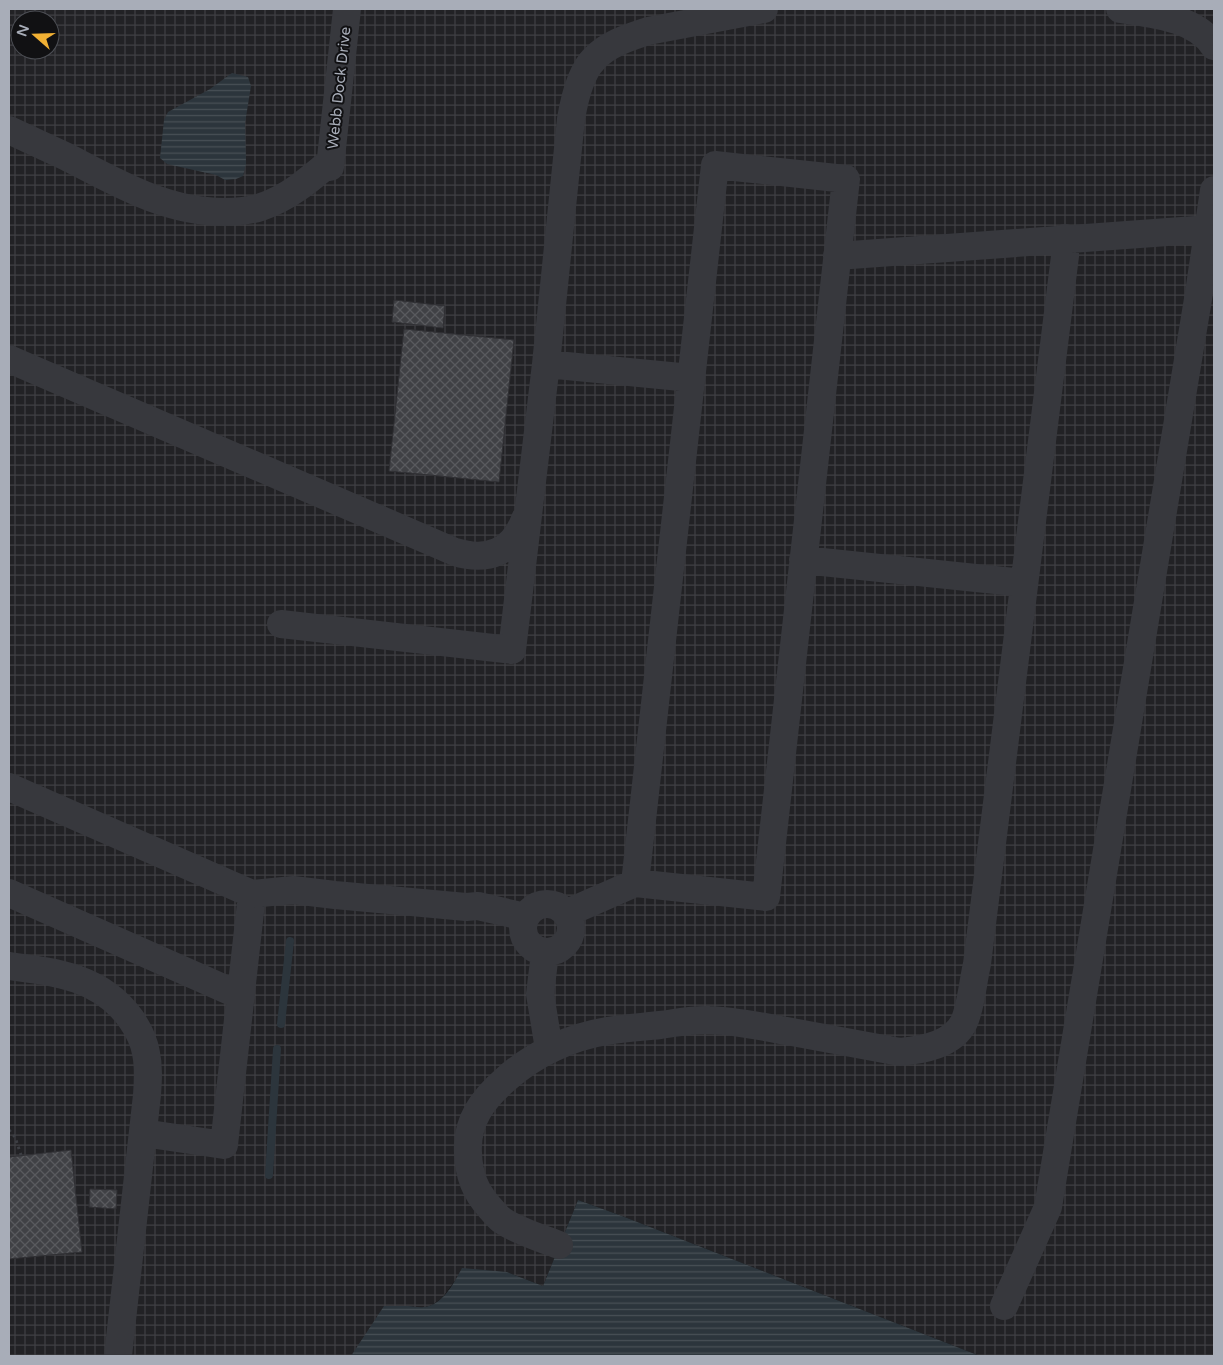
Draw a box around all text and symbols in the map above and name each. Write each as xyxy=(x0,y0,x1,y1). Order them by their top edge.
north arrow xyxy=(10,10,60,60)
text: N xyxy=(13,23,33,39)
street label: Webb Dock Drive xyxy=(324,26,354,150)

